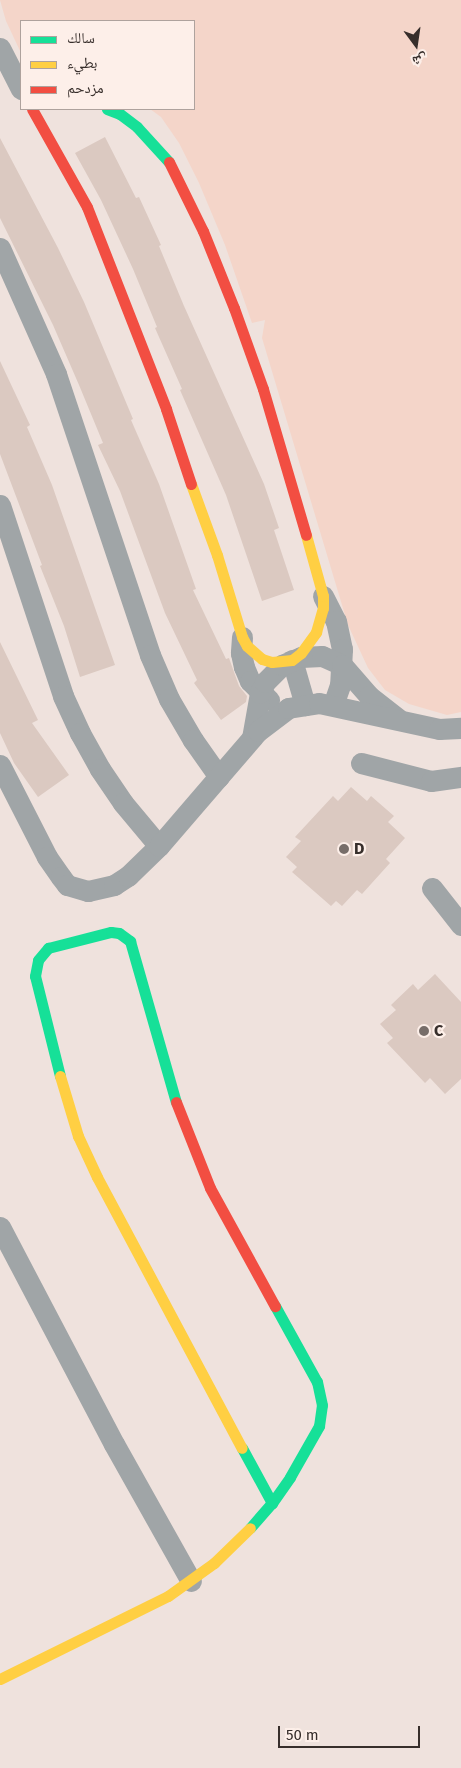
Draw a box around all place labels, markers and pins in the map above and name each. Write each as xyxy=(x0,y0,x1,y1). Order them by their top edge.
place label: D xyxy=(354,839,364,859)
marker: D xyxy=(338,843,350,855)
place label: C xyxy=(434,1021,443,1041)
marker: C xyxy=(418,1025,430,1037)

